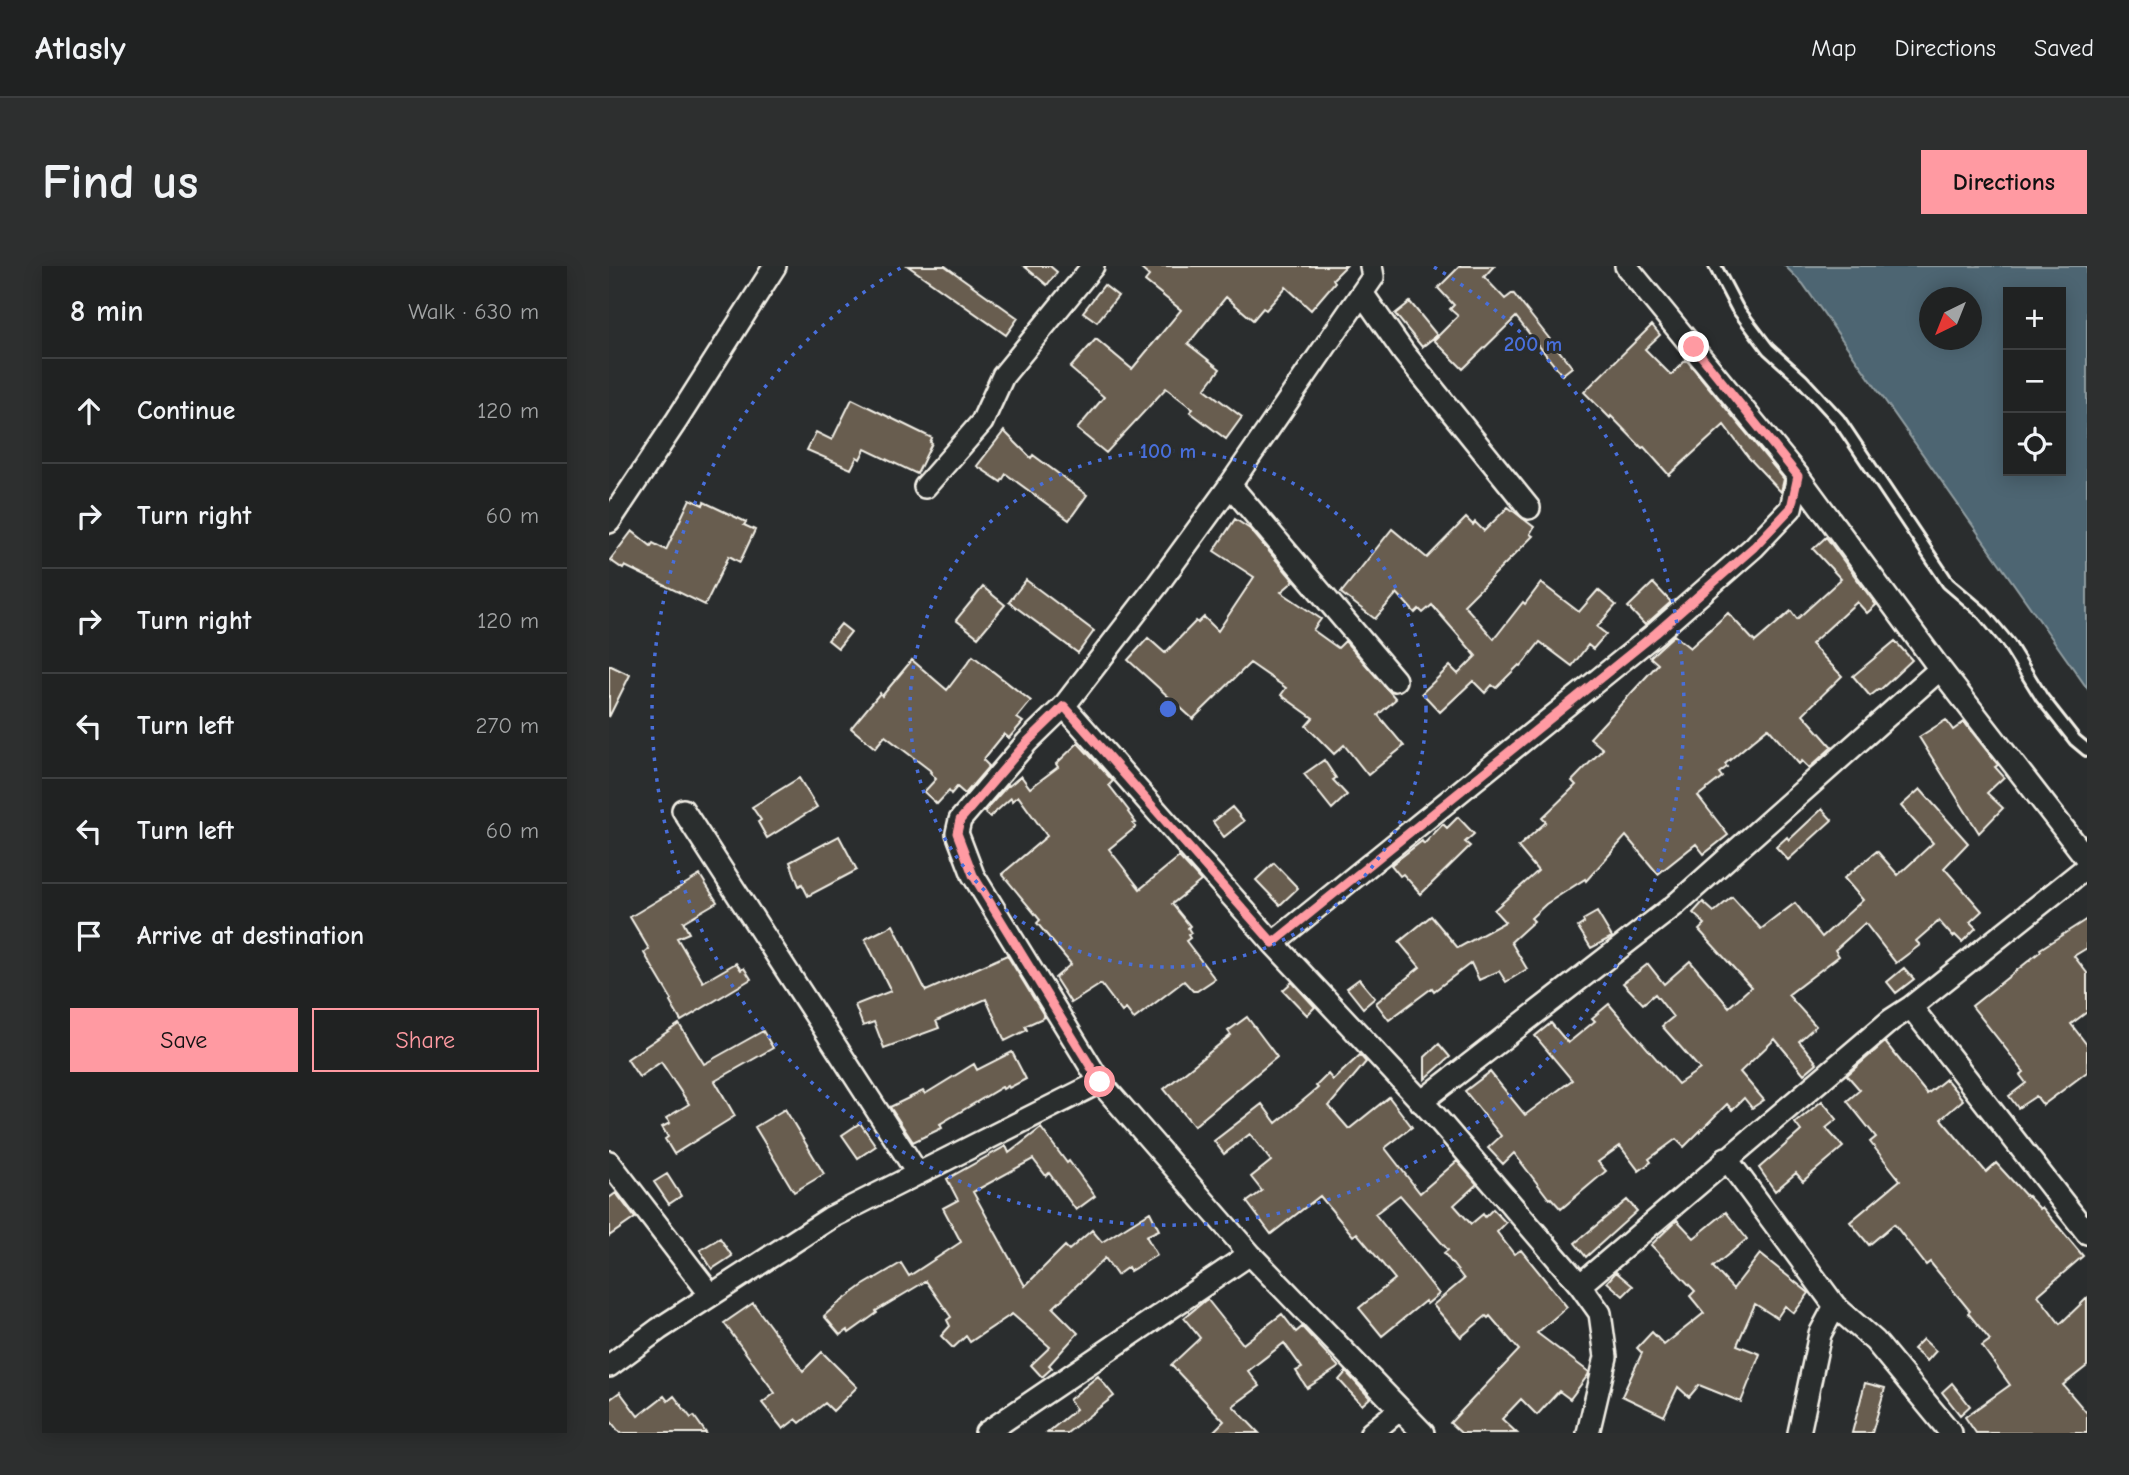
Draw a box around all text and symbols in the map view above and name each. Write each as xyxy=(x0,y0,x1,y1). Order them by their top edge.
text: Atlasly xyxy=(35,29,126,67)
text: Map xyxy=(1811,34,1857,62)
text: Directions xyxy=(1895,34,1996,62)
text: Saved xyxy=(2034,34,2094,62)
button: Directions xyxy=(1921,150,2087,214)
text: Find us xyxy=(42,154,198,210)
north arrow xyxy=(1919,287,1982,350)
map controls xyxy=(2003,287,2066,476)
button: + xyxy=(2003,287,2066,350)
text: 8 min xyxy=(70,294,144,329)
text: Walk · 630 m xyxy=(408,298,539,325)
route end xyxy=(1678,331,1709,362)
text: 200 m xyxy=(1504,332,1562,356)
button: − xyxy=(2003,350,2066,413)
icon: ahead xyxy=(70,392,108,430)
text: Continue xyxy=(137,396,235,426)
text: 120 m xyxy=(477,397,539,424)
button: locate xyxy=(2003,413,2066,476)
text: 100 m xyxy=(1140,439,1196,463)
icon: right xyxy=(70,497,108,535)
text: Turn right xyxy=(137,501,251,531)
text: 60 m xyxy=(486,502,539,529)
icon: right xyxy=(70,602,108,640)
text: Turn right xyxy=(137,606,251,636)
text: 120 m xyxy=(477,607,539,634)
centre of rings xyxy=(1156,697,1180,721)
icon: left xyxy=(70,707,108,745)
text: Turn left xyxy=(137,711,234,741)
text: 270 m xyxy=(475,712,539,739)
icon: left xyxy=(70,812,108,850)
text: Turn left xyxy=(137,816,234,846)
text: 60 m xyxy=(486,817,539,844)
icon: arrive xyxy=(70,917,108,955)
text: Arrive at destination xyxy=(137,921,364,951)
button: Save xyxy=(70,1008,298,1072)
button: Share xyxy=(312,1008,539,1072)
route start xyxy=(1084,1066,1115,1097)

